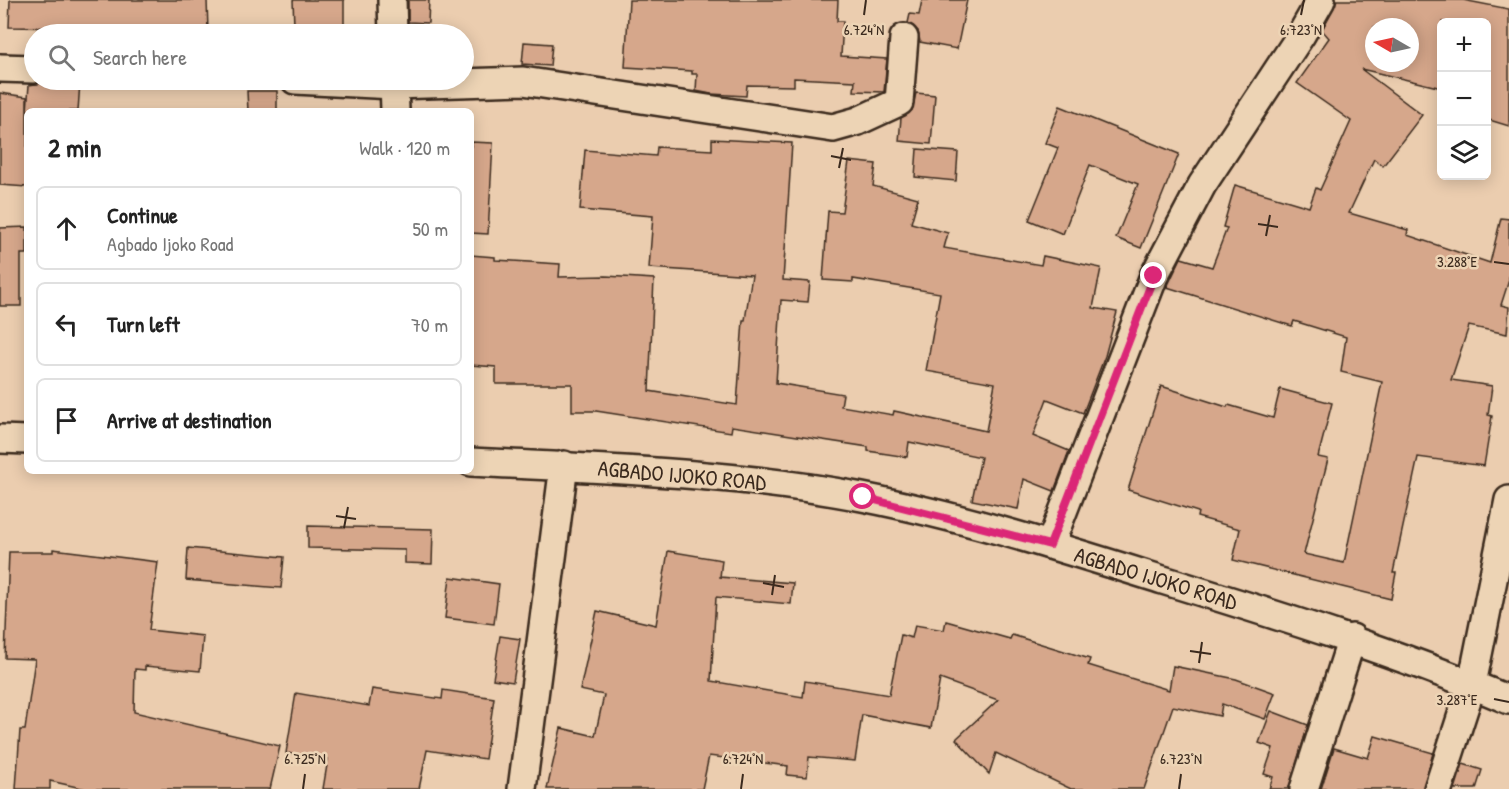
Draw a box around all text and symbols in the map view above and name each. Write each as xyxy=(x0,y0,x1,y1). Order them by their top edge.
north arrow xyxy=(1365,18,1419,72)
map controls xyxy=(1437,18,1491,180)
button: + xyxy=(1437,18,1491,72)
text: 6.724°N xyxy=(844,19,884,40)
text: 6.723°N xyxy=(1280,19,1322,40)
search box xyxy=(24,24,474,90)
icon: search xyxy=(45,41,78,74)
text: Search here xyxy=(93,42,187,72)
button: − xyxy=(1437,72,1491,126)
button: layers xyxy=(1437,126,1491,180)
text: 2 min xyxy=(48,130,101,165)
text: Walk · 120 m xyxy=(359,134,450,161)
text: Continue xyxy=(107,200,178,230)
icon: ahead xyxy=(50,212,83,245)
text: 50 m xyxy=(412,215,448,242)
text: Agbado Ijoko Road xyxy=(107,230,233,257)
text: 3.288°E xyxy=(1437,251,1477,272)
route end xyxy=(1140,262,1166,288)
icon: left xyxy=(50,308,83,341)
text: Turn left xyxy=(107,309,180,339)
text: 70 m xyxy=(411,311,448,338)
icon: arrive xyxy=(50,404,83,437)
text: Arrive at destination xyxy=(107,405,272,435)
street label: AGBADO IJOKO ROAD xyxy=(597,453,768,497)
route start xyxy=(849,483,875,509)
street label: AGBADO IJOKO ROAD xyxy=(1071,539,1242,617)
text: 3.287°E xyxy=(1437,689,1478,710)
text: 6.725°N xyxy=(284,748,326,769)
text: 6.724°N xyxy=(723,748,763,769)
text: 6.723°N xyxy=(1160,748,1202,769)

